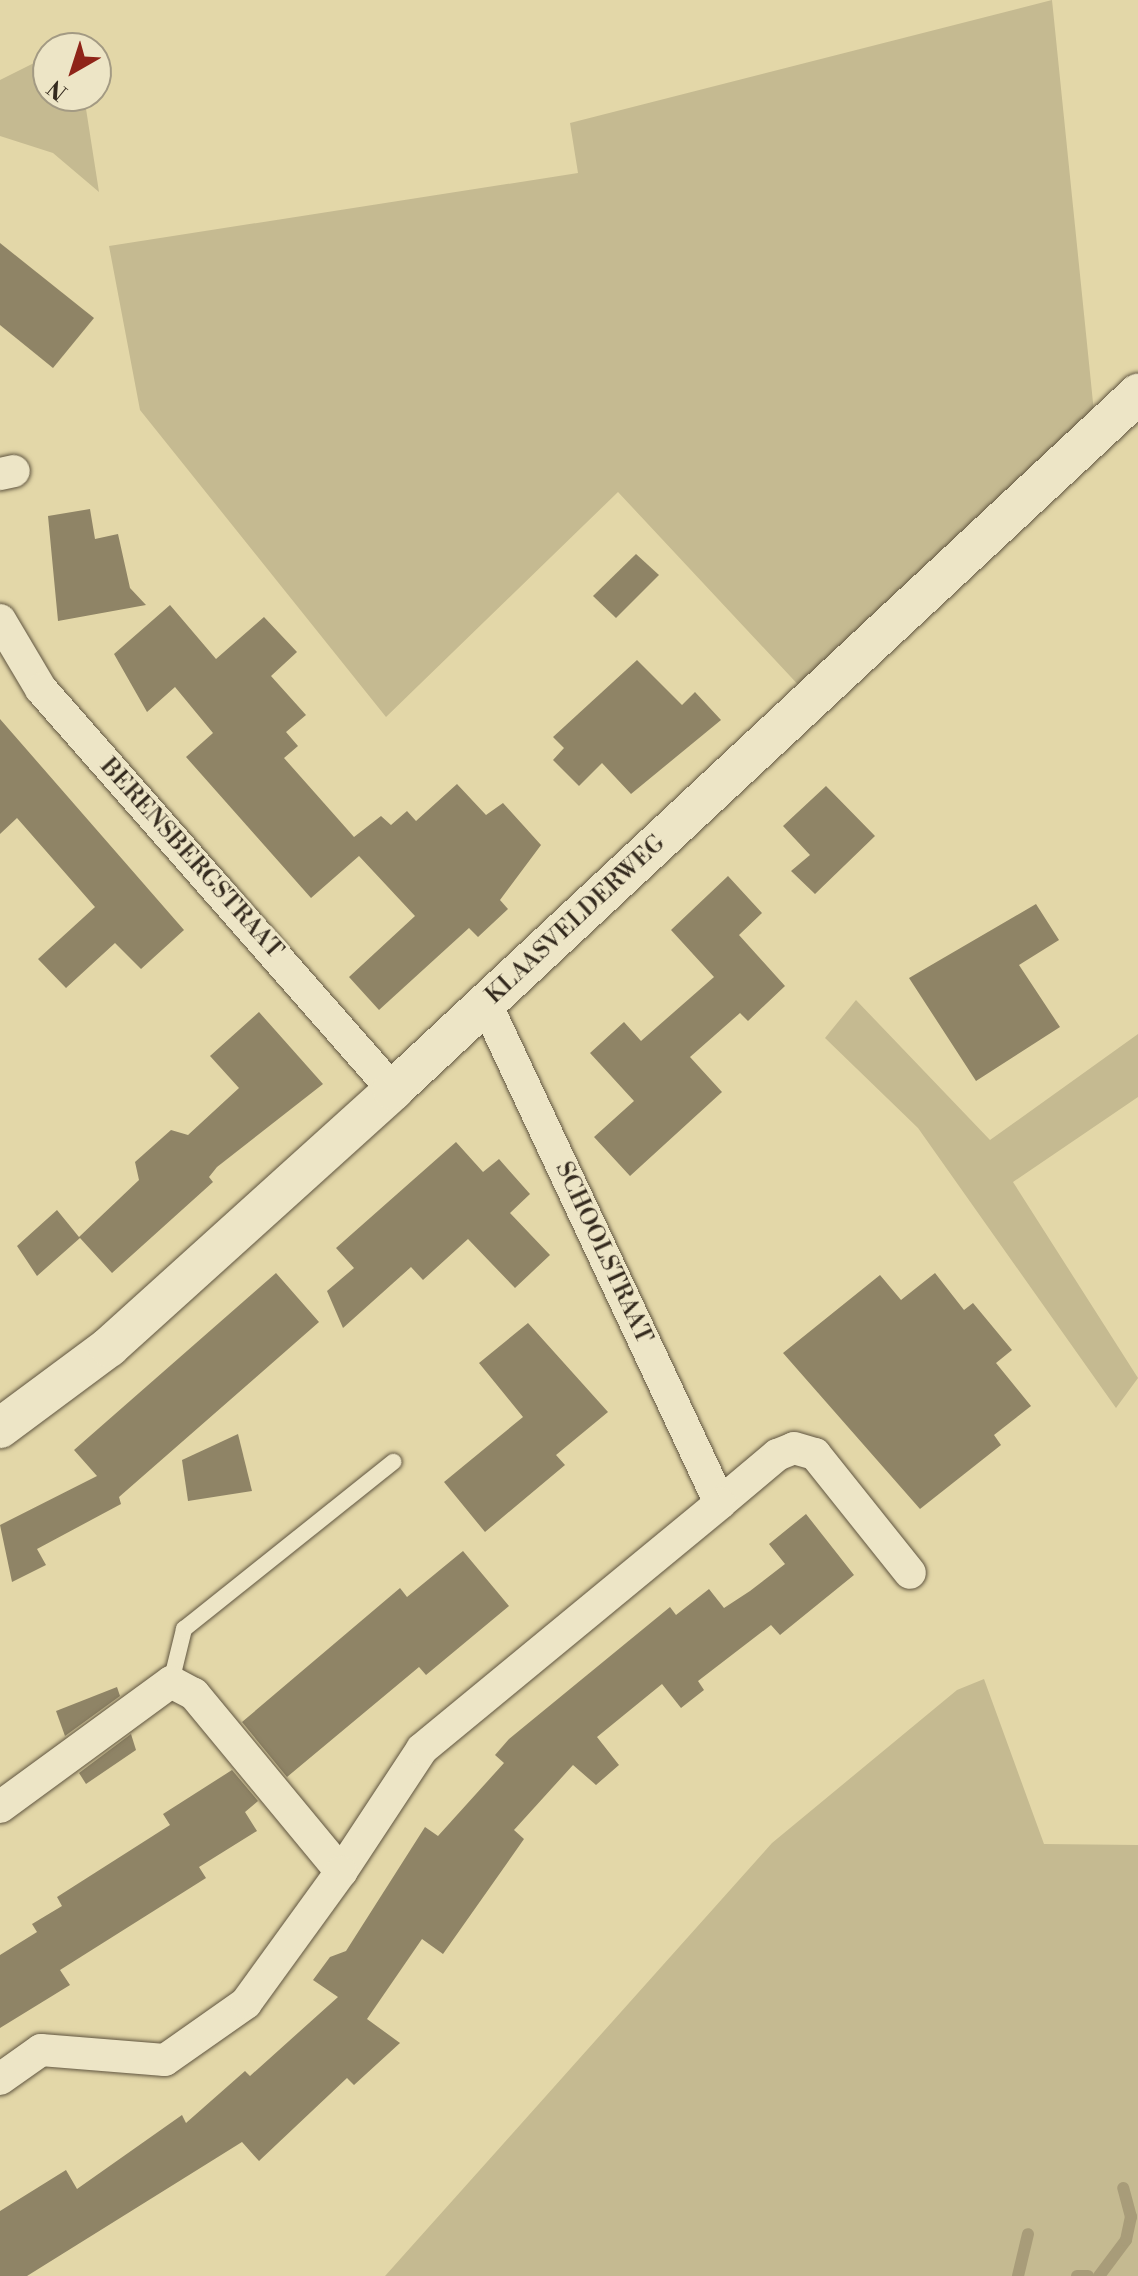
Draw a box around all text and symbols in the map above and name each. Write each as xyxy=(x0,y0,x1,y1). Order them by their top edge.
north arrow xyxy=(32,32,112,112)
text: N xyxy=(43,74,73,105)
street label: BERENSBERGSTRAAT xyxy=(93,753,289,965)
street label: KLAASVELDERWEG xyxy=(480,829,672,1011)
street label: SCHOOLSTRAAT xyxy=(548,1158,658,1348)

